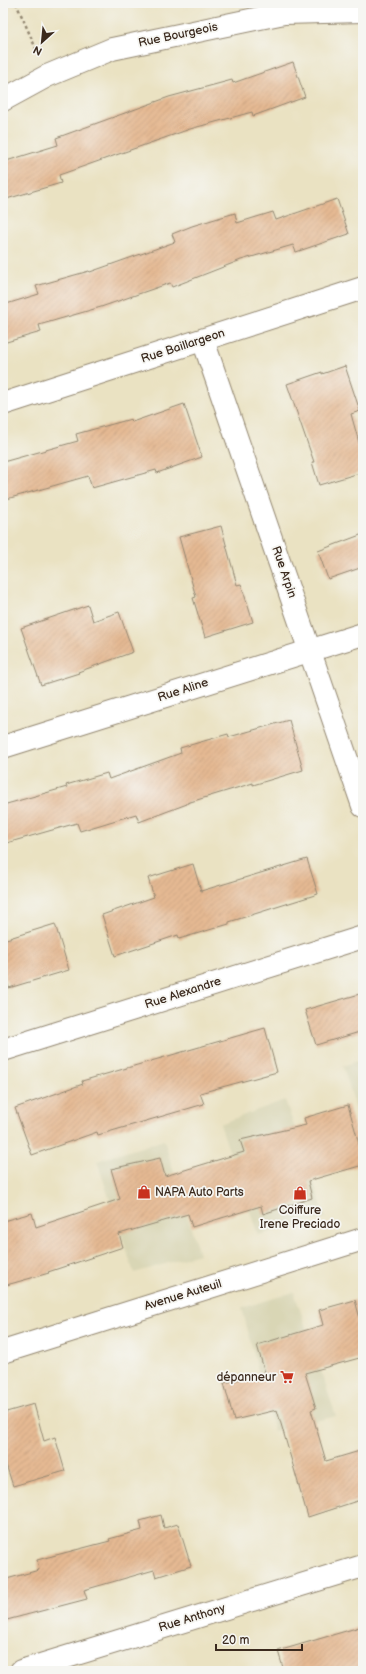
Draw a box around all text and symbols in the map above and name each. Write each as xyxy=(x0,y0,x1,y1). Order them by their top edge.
street label: Rue Bourgeois xyxy=(137,19,219,51)
north arrow xyxy=(22,22,62,62)
text: N xyxy=(31,43,44,58)
street label: Rue Baillargeon xyxy=(139,325,227,367)
street label: Rue Arpin xyxy=(268,544,300,600)
street label: Rue Aline xyxy=(156,675,210,705)
street label: Rue Alexandre xyxy=(143,974,223,1012)
shop icon: NAPA Auto Parts xyxy=(136,1184,152,1200)
place label: NAPA Auto Parts xyxy=(155,1185,244,1200)
shop icon: Coiffure Irene Preciado xyxy=(292,1185,308,1201)
place label: Coiffure Irene Preciado xyxy=(260,1203,340,1232)
street label: Avenue Auteuil xyxy=(143,1276,223,1314)
supermarket icon: dépanneur xyxy=(279,1369,295,1385)
place label: dépanneur xyxy=(216,1370,277,1385)
street label: Rue Anthony xyxy=(157,1601,228,1635)
scale bar xyxy=(216,1626,302,1652)
text: 20 m xyxy=(222,1633,249,1648)

